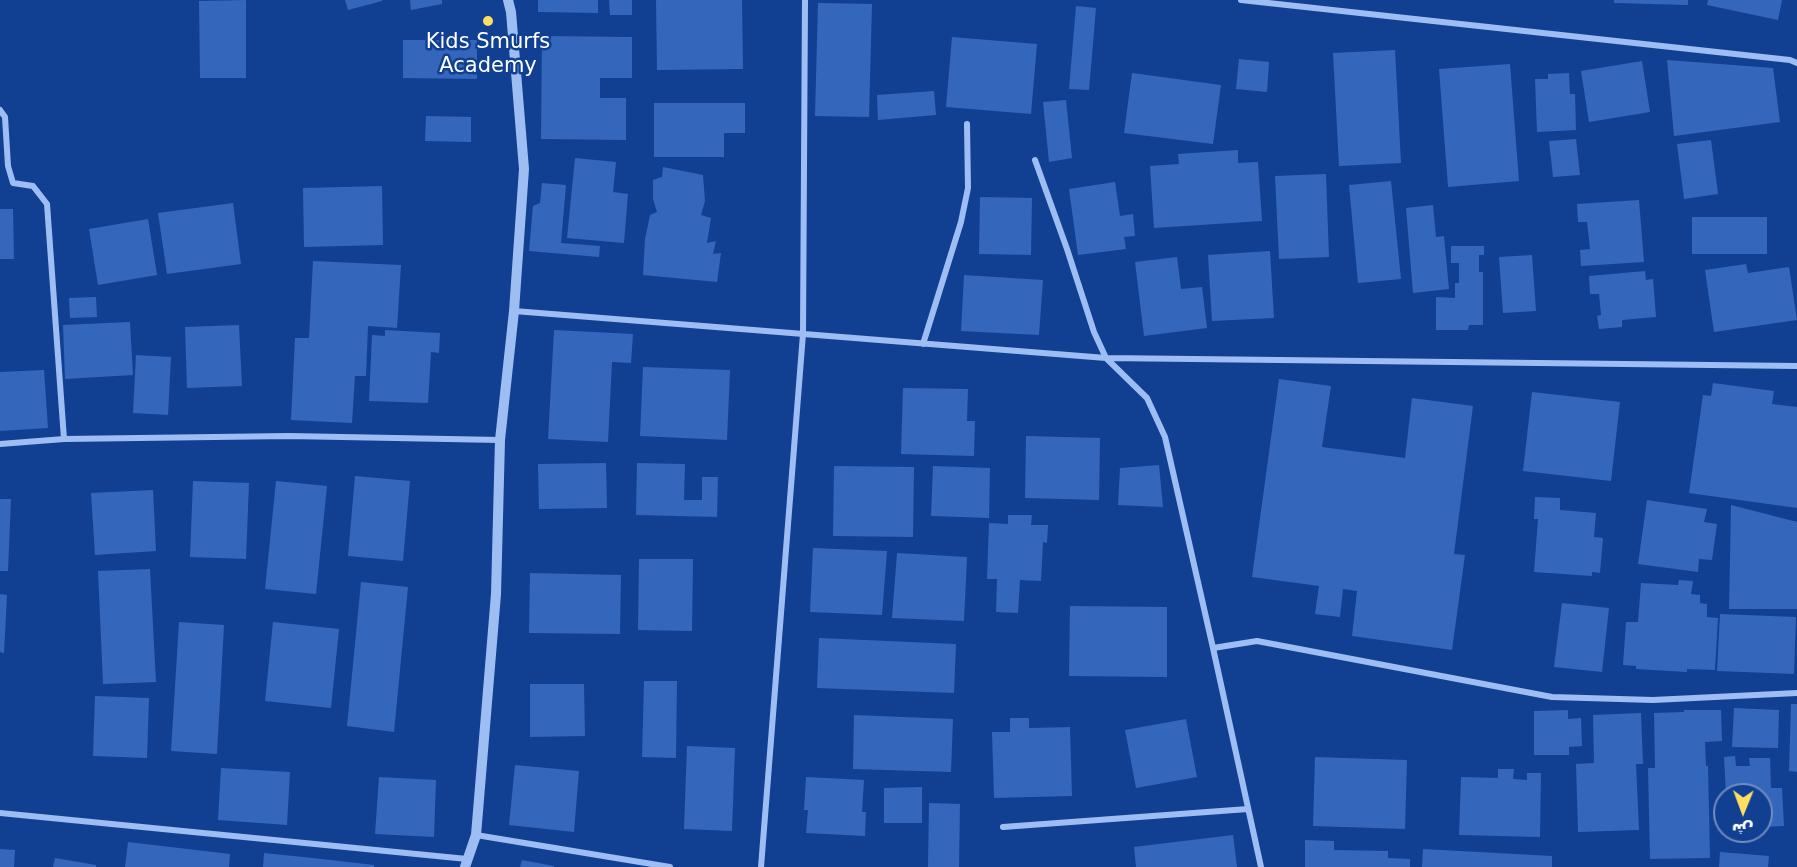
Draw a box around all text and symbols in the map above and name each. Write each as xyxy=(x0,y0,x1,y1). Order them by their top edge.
marker: Kids Smurfs Academy xyxy=(481,14,495,28)
place label: Kids Smurfs Academy xyxy=(426,30,550,80)
north arrow xyxy=(1713,783,1773,843)
text: ش xyxy=(1732,820,1754,839)

